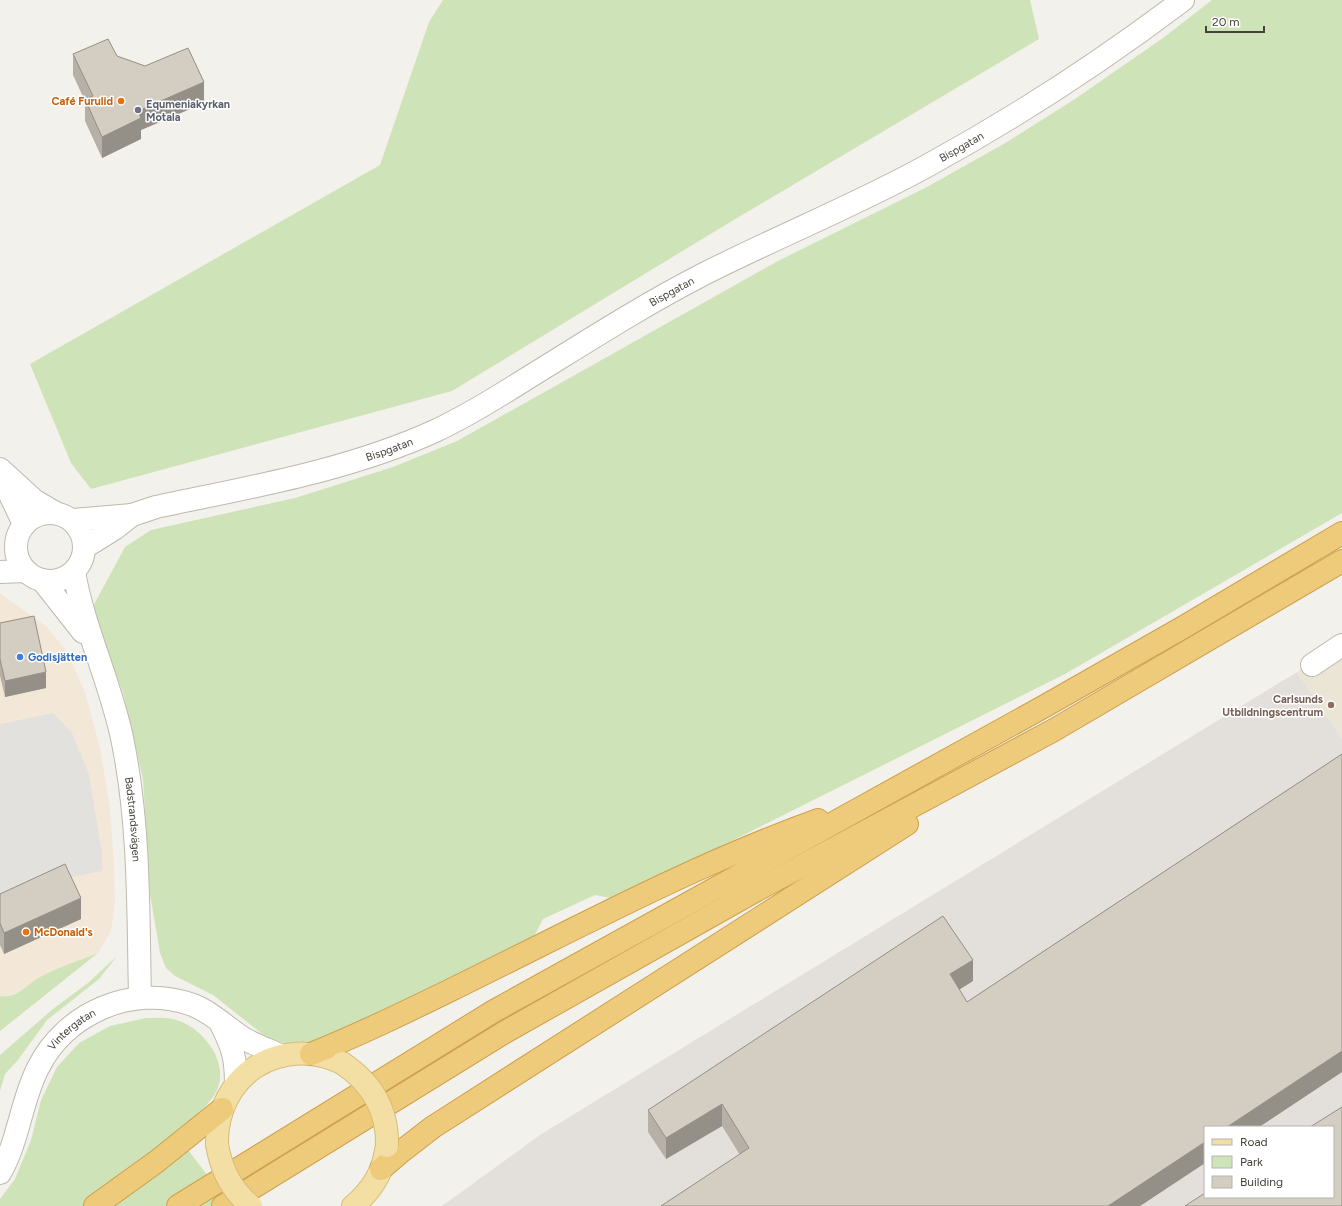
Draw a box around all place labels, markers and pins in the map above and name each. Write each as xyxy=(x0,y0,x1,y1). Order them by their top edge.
place label: Café Furulid xyxy=(51,95,113,108)
marker: Café Furulid xyxy=(116,96,126,106)
place label: Equmeniakyrkan Motala xyxy=(146,98,230,124)
marker: Equmeniakyrkan Motala xyxy=(133,105,143,115)
place label: Godisjätten xyxy=(28,651,87,664)
marker: Godisjätten xyxy=(15,652,25,662)
place label: Carlsunds Utbildningscentrum xyxy=(1222,693,1323,719)
marker: Carlsunds Utbildningscentrum xyxy=(1326,700,1336,710)
place label: McDonald's xyxy=(34,926,93,939)
marker: McDonald's xyxy=(21,927,31,937)

